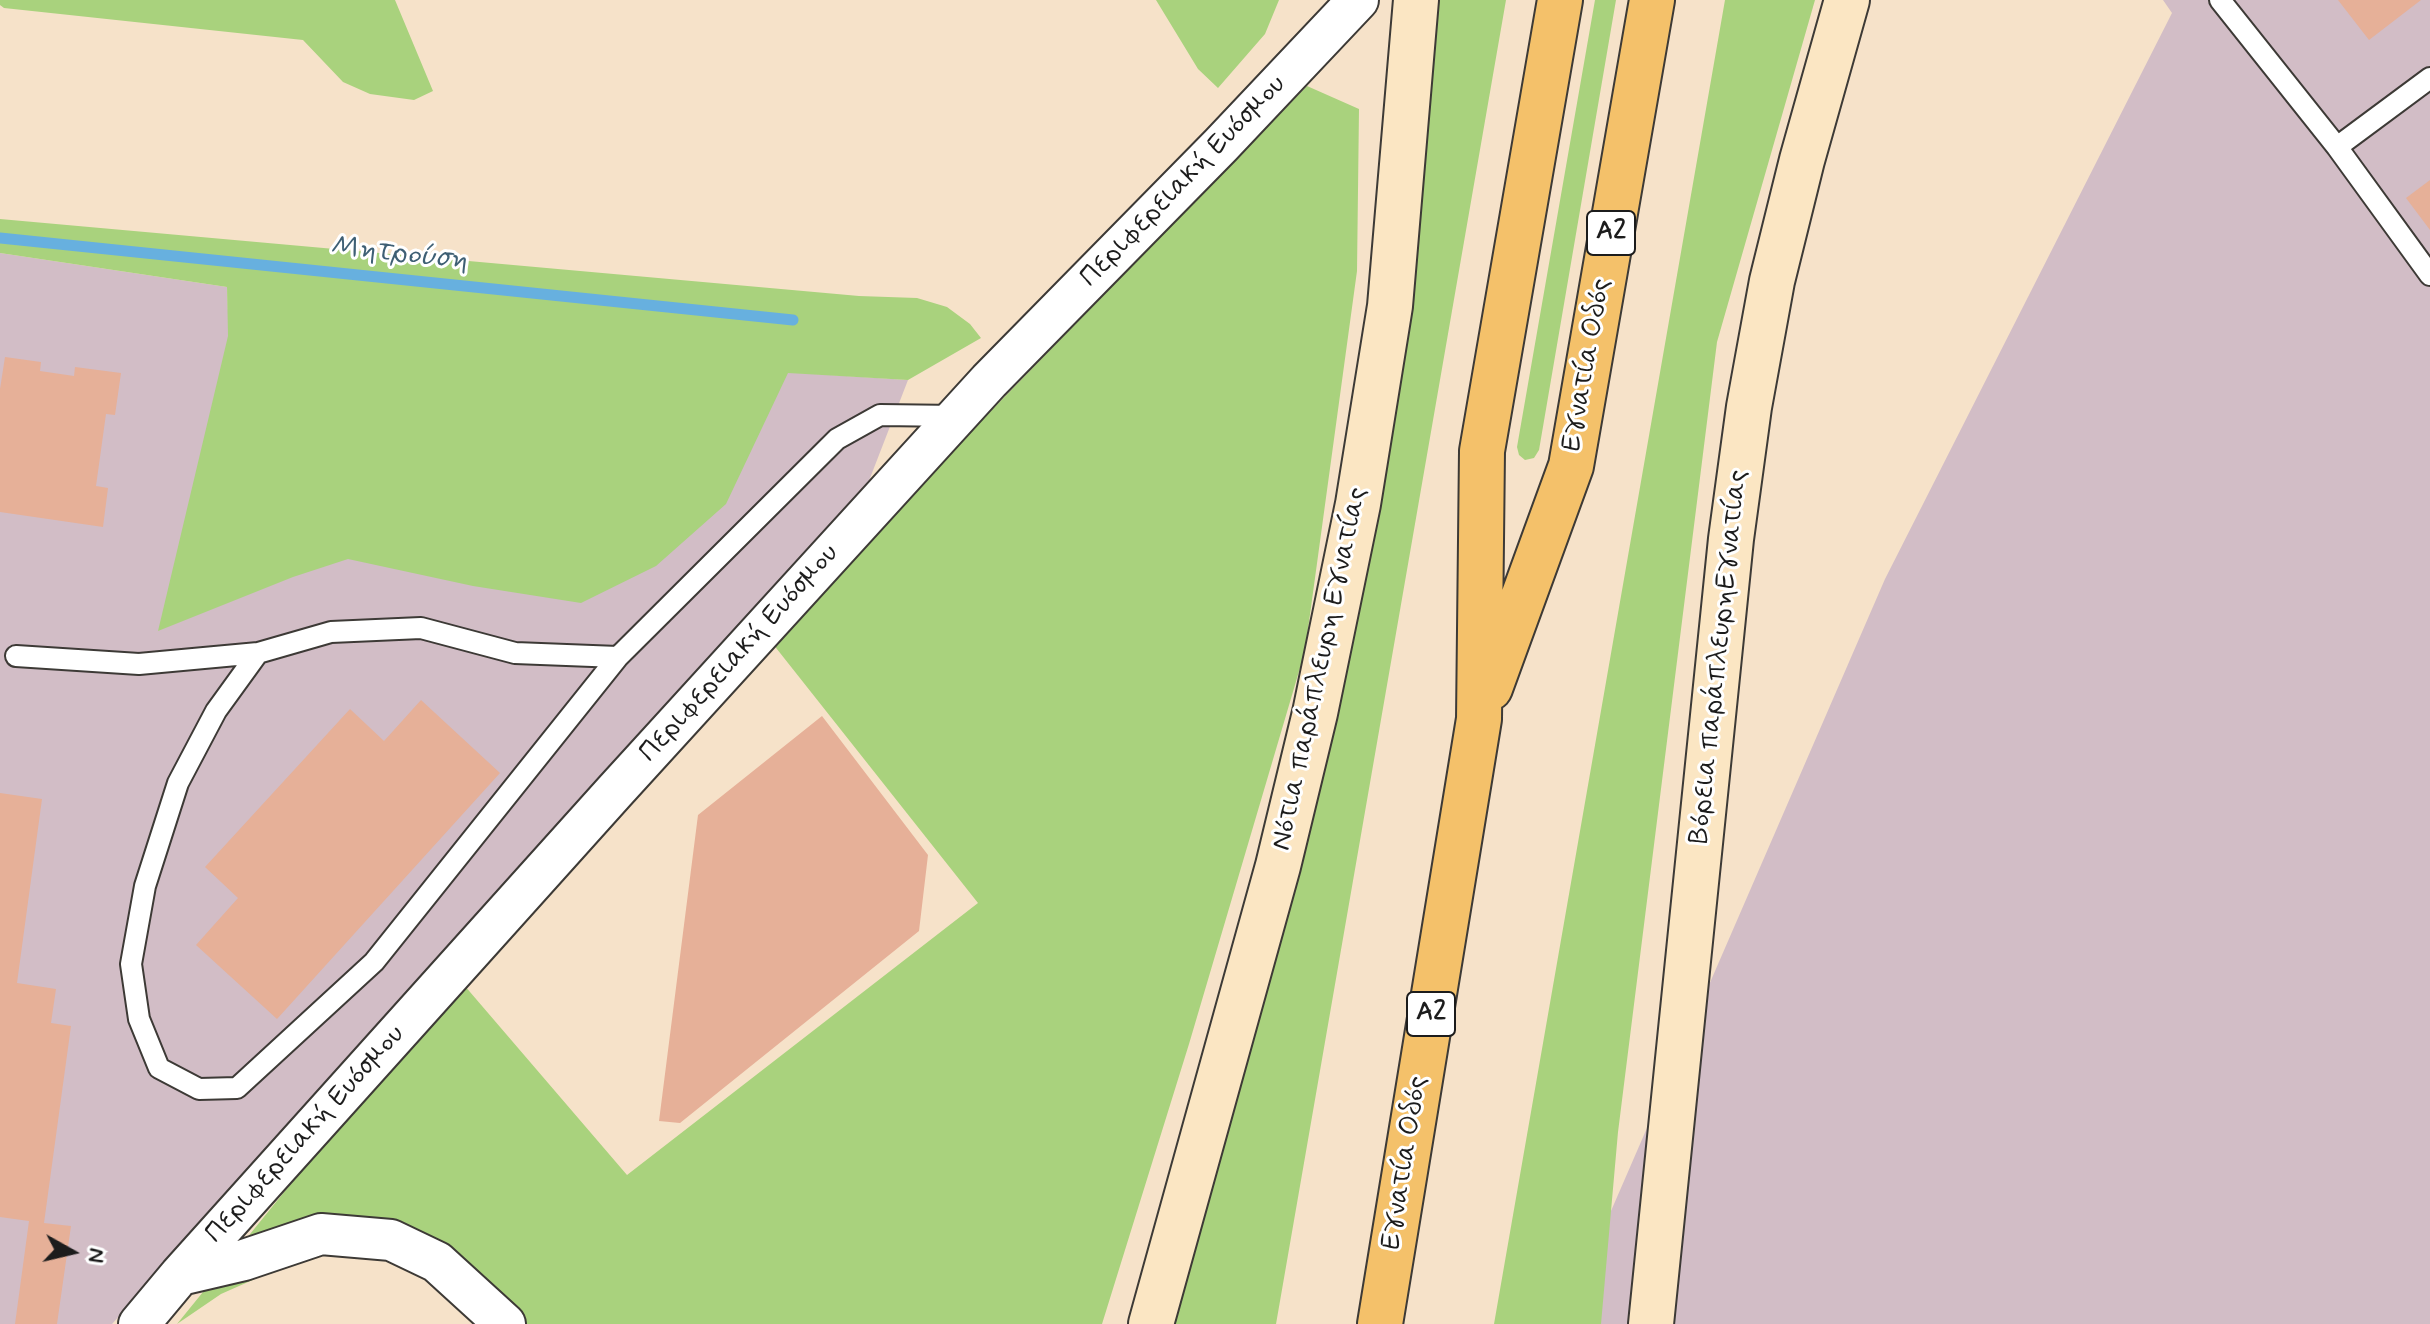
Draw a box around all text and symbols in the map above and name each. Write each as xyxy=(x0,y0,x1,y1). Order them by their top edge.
street label: Περιφερειακή Ευόσμου xyxy=(1074,69,1294,295)
road number: Α2 xyxy=(1587,211,1635,255)
water label: Μητρούση xyxy=(328,230,470,280)
street label: Εγνατία Οδός xyxy=(1556,276,1620,454)
street label: Βόρεια παράπλευρηΕγνατίας xyxy=(1684,468,1756,846)
street label: Νότια παράπλευρη Εγνατίας xyxy=(1266,484,1376,854)
street label: Περιφερειακή Ευόσμου xyxy=(633,538,847,770)
road number: Α2 xyxy=(1407,992,1455,1036)
street label: Περιφερειακή Ευόσμου xyxy=(199,1019,413,1251)
street label: Εγνατία Οδός xyxy=(1376,1074,1436,1252)
north arrow xyxy=(32,1212,112,1292)
text: N xyxy=(81,1246,111,1265)

